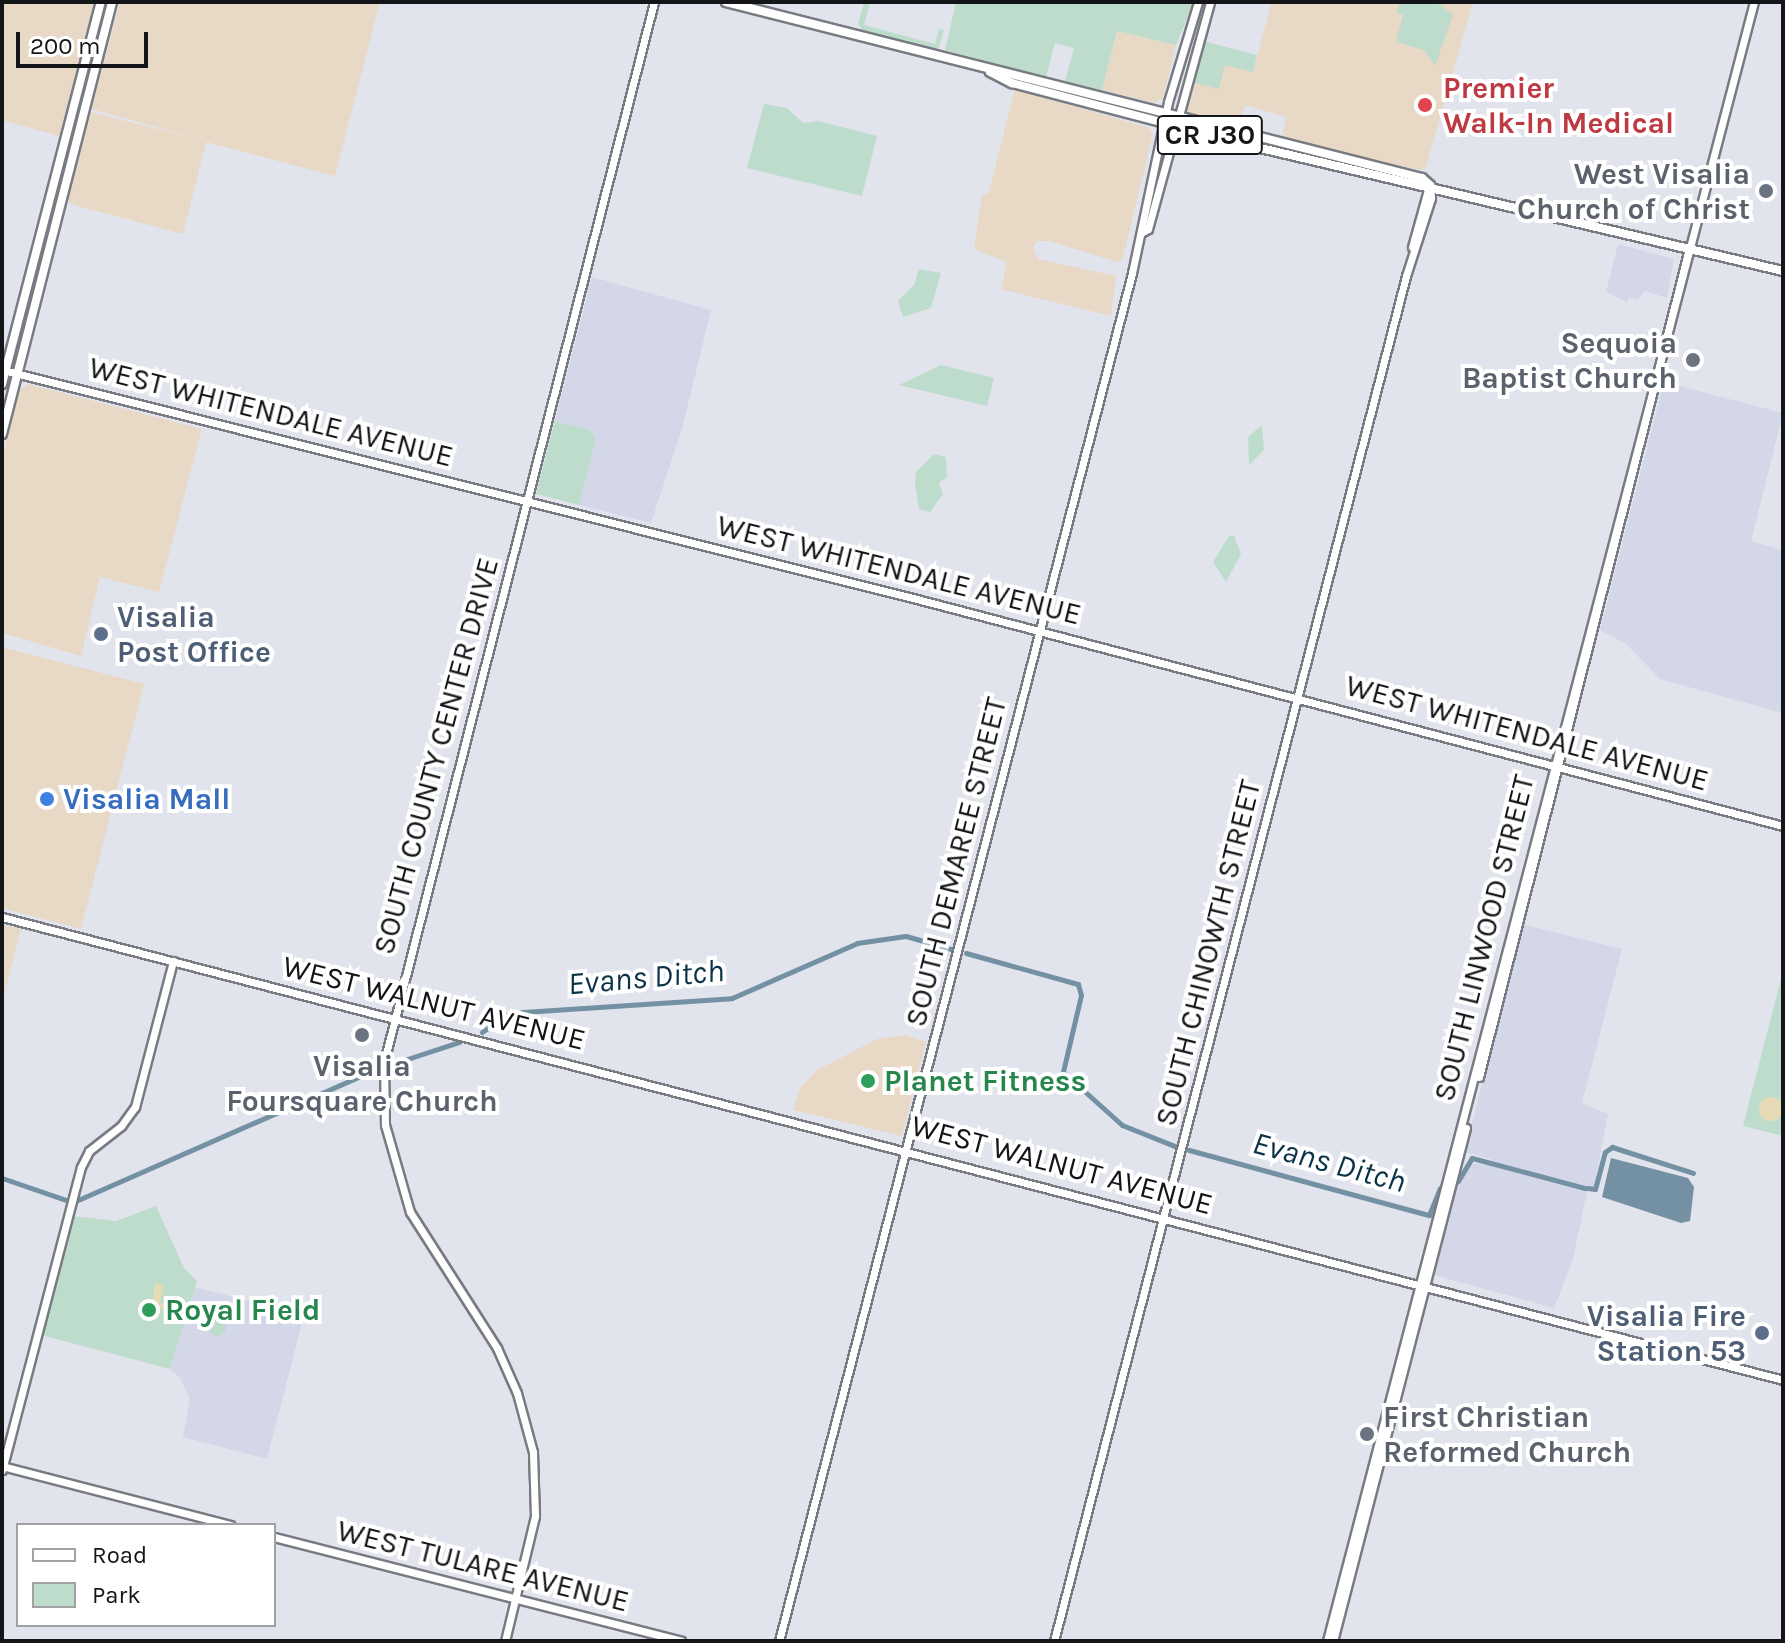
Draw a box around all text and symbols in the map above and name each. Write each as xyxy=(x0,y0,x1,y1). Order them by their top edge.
scale bar xyxy=(20,16,152,66)
text: 200 m xyxy=(30,32,101,60)
place label: Premier Walk-In Medical xyxy=(1443,70,1674,140)
marker: Premier Walk-In Medical xyxy=(1414,94,1436,116)
road number: CR J30 xyxy=(1156,111,1264,159)
place label: West Visalia Church of Christ xyxy=(1517,156,1750,226)
marker: West Visalia Church of Christ xyxy=(1757,182,1775,200)
place label: Sequoia Baptist Church xyxy=(1462,325,1677,396)
street label: WEST WHITENDALE AVENUE xyxy=(85,349,457,475)
marker: Sequoia Baptist Church xyxy=(1684,351,1702,369)
street label: WEST WHITENDALE AVENUE xyxy=(713,507,1085,633)
street label: SOUTH COUNTY CENTER DRIVE xyxy=(366,554,506,958)
place label: Visalia Post Office xyxy=(117,599,271,670)
marker: Visalia Post Office xyxy=(92,625,110,643)
street label: WEST WHITENDALE AVENUE xyxy=(1342,667,1712,799)
street label: SOUTH DEMAREE STREET xyxy=(898,694,1014,1030)
street label: SOUTH LINWOOD STREET xyxy=(1426,771,1542,1105)
street label: SOUTH CHINOWTH STREET xyxy=(1148,776,1268,1130)
place label: Visalia Mall xyxy=(63,781,230,817)
marker: Visalia Mall xyxy=(38,790,56,808)
street label: WEST WALNUT AVENUE xyxy=(279,948,589,1058)
water label: Evans Ditch xyxy=(566,952,726,1004)
marker: Visalia Foursquare Church xyxy=(353,1026,371,1044)
place label: Visalia Foursquare Church xyxy=(226,1048,498,1118)
place label: Planet Fitness xyxy=(884,1063,1086,1099)
marker: Planet Fitness xyxy=(859,1072,877,1090)
street label: WEST WALNUT AVENUE xyxy=(907,1107,1217,1223)
water label: Evans Ditch xyxy=(1248,1124,1410,1202)
place label: Royal Field xyxy=(165,1292,320,1328)
place label: Visalia Fire Station 53 xyxy=(1587,1298,1746,1368)
marker: Royal Field xyxy=(140,1301,158,1319)
marker: Visalia Fire Station 53 xyxy=(1753,1324,1771,1342)
place label: First Christian Reformed Church xyxy=(1383,1399,1631,1470)
marker: First Christian Reformed Church xyxy=(1358,1425,1376,1443)
street label: WEST TULARE AVENUE xyxy=(333,1512,633,1620)
legend xyxy=(16,1523,276,1627)
text: Road xyxy=(92,1541,147,1569)
text: Park xyxy=(92,1581,141,1609)

